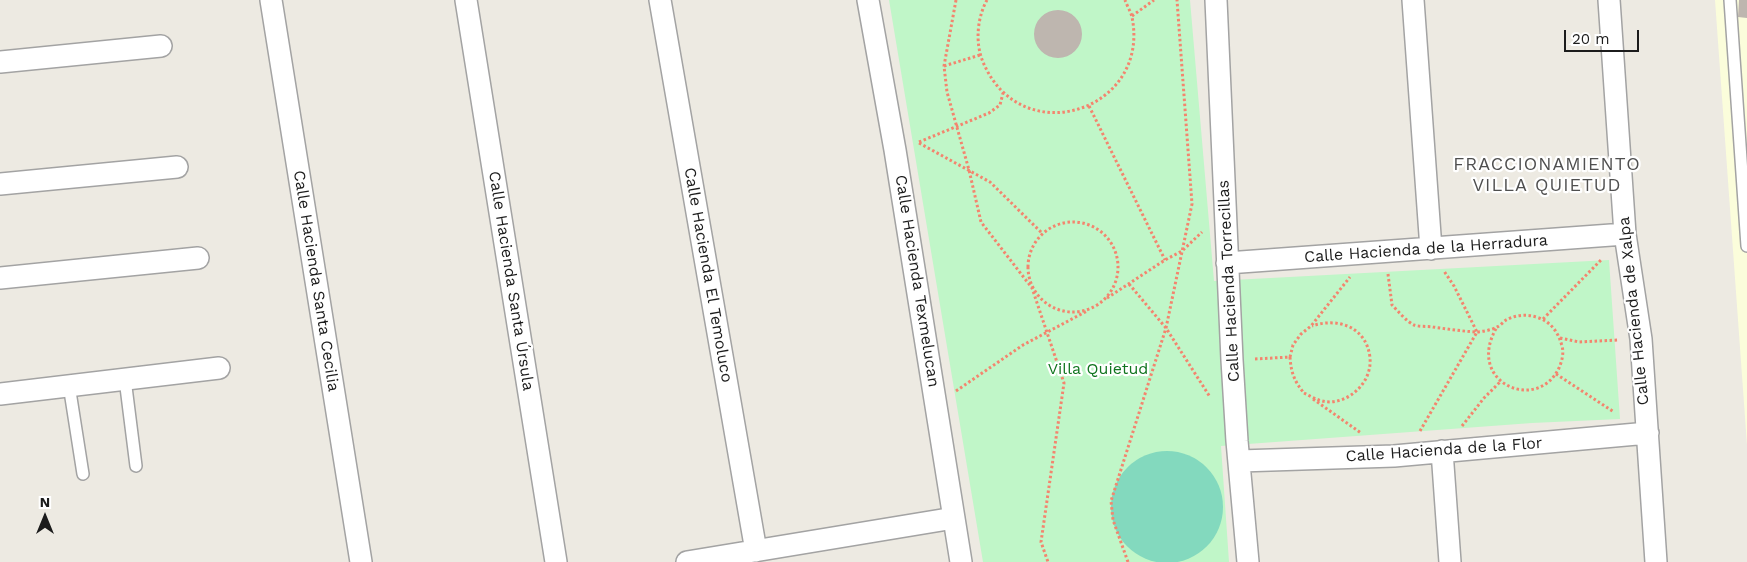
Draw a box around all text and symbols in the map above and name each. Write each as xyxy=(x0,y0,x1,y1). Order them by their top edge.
scale bar xyxy=(1567,20,1642,52)
text: 20 m xyxy=(1572,30,1610,48)
district label: FRACCIONAMIENTO VILLA QUIETUD xyxy=(1451,154,1643,196)
street label: Calle Hacienda El Temoluco xyxy=(680,166,736,384)
street label: Calle Hacienda Santa Cecilia xyxy=(289,169,343,393)
street label: Calle Hacienda Santa Úrsula xyxy=(484,170,538,392)
street label: Calle Hacienda Texmelucan xyxy=(891,173,943,389)
street label: Calle Hacienda Torrecillas xyxy=(1214,180,1244,382)
street label: Calle Hacienda de Xalpa xyxy=(1615,216,1653,406)
street label: Calle Hacienda de la Herradura xyxy=(1304,231,1548,267)
park label: Villa Quietud xyxy=(1048,359,1148,379)
street label: Calle Hacienda de la Flor xyxy=(1345,434,1543,466)
north arrow xyxy=(20,492,70,542)
text: N xyxy=(40,494,50,510)

